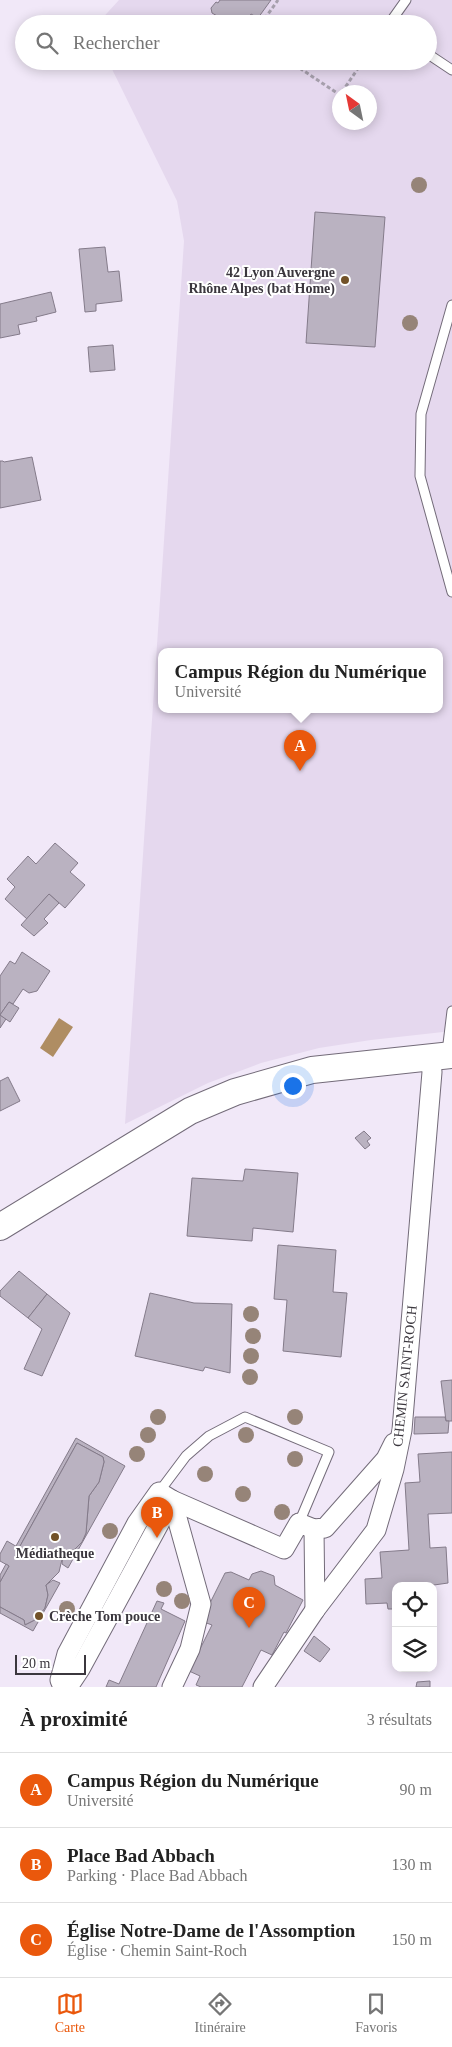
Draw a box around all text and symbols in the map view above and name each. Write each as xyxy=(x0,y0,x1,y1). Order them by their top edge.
search box xyxy=(15,15,437,70)
icon: search xyxy=(33,29,61,57)
text: Rechercher xyxy=(73,32,160,53)
north arrow xyxy=(332,85,377,130)
place label: 42 Lyon Auvergne Rhône Alpes (bat Home) xyxy=(188,265,335,297)
marker: 42 Lyon Auvergne Rhône Alpes (bat Home) xyxy=(339,274,351,286)
popup xyxy=(158,648,443,713)
text: Campus Région du Numérique xyxy=(175,661,426,682)
text: Université xyxy=(175,683,241,700)
pin: A xyxy=(284,730,316,771)
your location xyxy=(280,1073,306,1099)
street label: CHEMIN SAINT-ROCH xyxy=(390,1304,420,1448)
pin: B xyxy=(141,1497,173,1538)
marker: Médiatheque xyxy=(49,1531,61,1543)
place label: Médiatheque xyxy=(16,1546,94,1561)
map controls xyxy=(392,1582,437,1672)
button: locate xyxy=(392,1582,437,1627)
pin: C xyxy=(233,1587,265,1628)
place label: Crèche Tom pouce xyxy=(49,1609,160,1624)
marker: Crèche Tom pouce xyxy=(33,1610,45,1622)
button: layers xyxy=(392,1627,437,1672)
scale bar xyxy=(15,1652,86,1675)
text: 20 m xyxy=(22,1656,50,1671)
text: À proximité xyxy=(20,1707,128,1731)
text: 3 résultats xyxy=(367,1711,432,1728)
text: Campus Région du Numérique xyxy=(67,1770,319,1791)
text: A xyxy=(30,1781,42,1798)
text: 90 m xyxy=(400,1781,432,1798)
text: Université xyxy=(67,1792,134,1809)
text: Place Bad Abbach xyxy=(67,1845,215,1866)
text: B xyxy=(31,1856,41,1873)
text: 130 m xyxy=(392,1856,432,1873)
text: Parking · Place Bad Abbach xyxy=(67,1867,247,1884)
text: Église Notre-Dame de l'Assomption xyxy=(67,1920,355,1941)
text: C xyxy=(30,1931,42,1948)
text: 150 m xyxy=(392,1931,432,1948)
text: Église · Chemin Saint-Roch xyxy=(67,1942,247,1959)
tab: Carte xyxy=(55,1990,85,2036)
tab: Itinéraire xyxy=(195,1990,246,2036)
tab: Favoris xyxy=(355,1990,397,2036)

